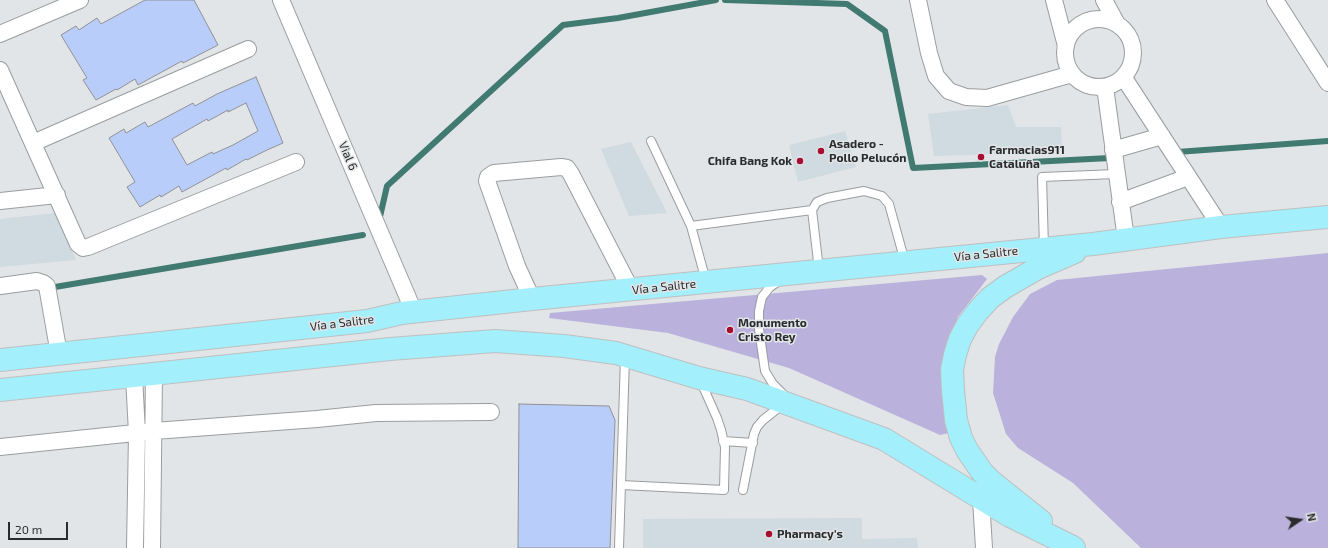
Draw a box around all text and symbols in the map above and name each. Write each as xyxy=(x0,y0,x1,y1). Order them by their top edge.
place label: Asadero - Pollo Pelucón xyxy=(829,137,907,165)
street label: Vial 6 xyxy=(336,139,360,173)
place label: Farmacias911 Cataluña xyxy=(989,143,1065,171)
marker: Asadero - Pollo Pelucón xyxy=(816,146,826,156)
marker: Farmacias911 Cataluña xyxy=(976,152,986,162)
place label: Chifa Bang Kok xyxy=(708,154,792,168)
marker: Chifa Bang Kok xyxy=(795,156,805,166)
street label: Vía a Salitre xyxy=(953,243,1019,265)
street label: Vía a Salitre xyxy=(631,276,697,298)
street label: Vía a Salitre xyxy=(309,312,375,334)
place label: Monumento Cristo Rey xyxy=(738,316,807,344)
marker: Monumento Cristo Rey xyxy=(725,325,735,335)
north arrow xyxy=(1280,500,1320,540)
text: N xyxy=(1305,512,1319,523)
scale bar xyxy=(10,514,70,540)
text: 20 m xyxy=(15,522,42,536)
place label: Pharmacy's xyxy=(777,527,843,541)
marker: Pharmacy's xyxy=(764,529,774,539)

